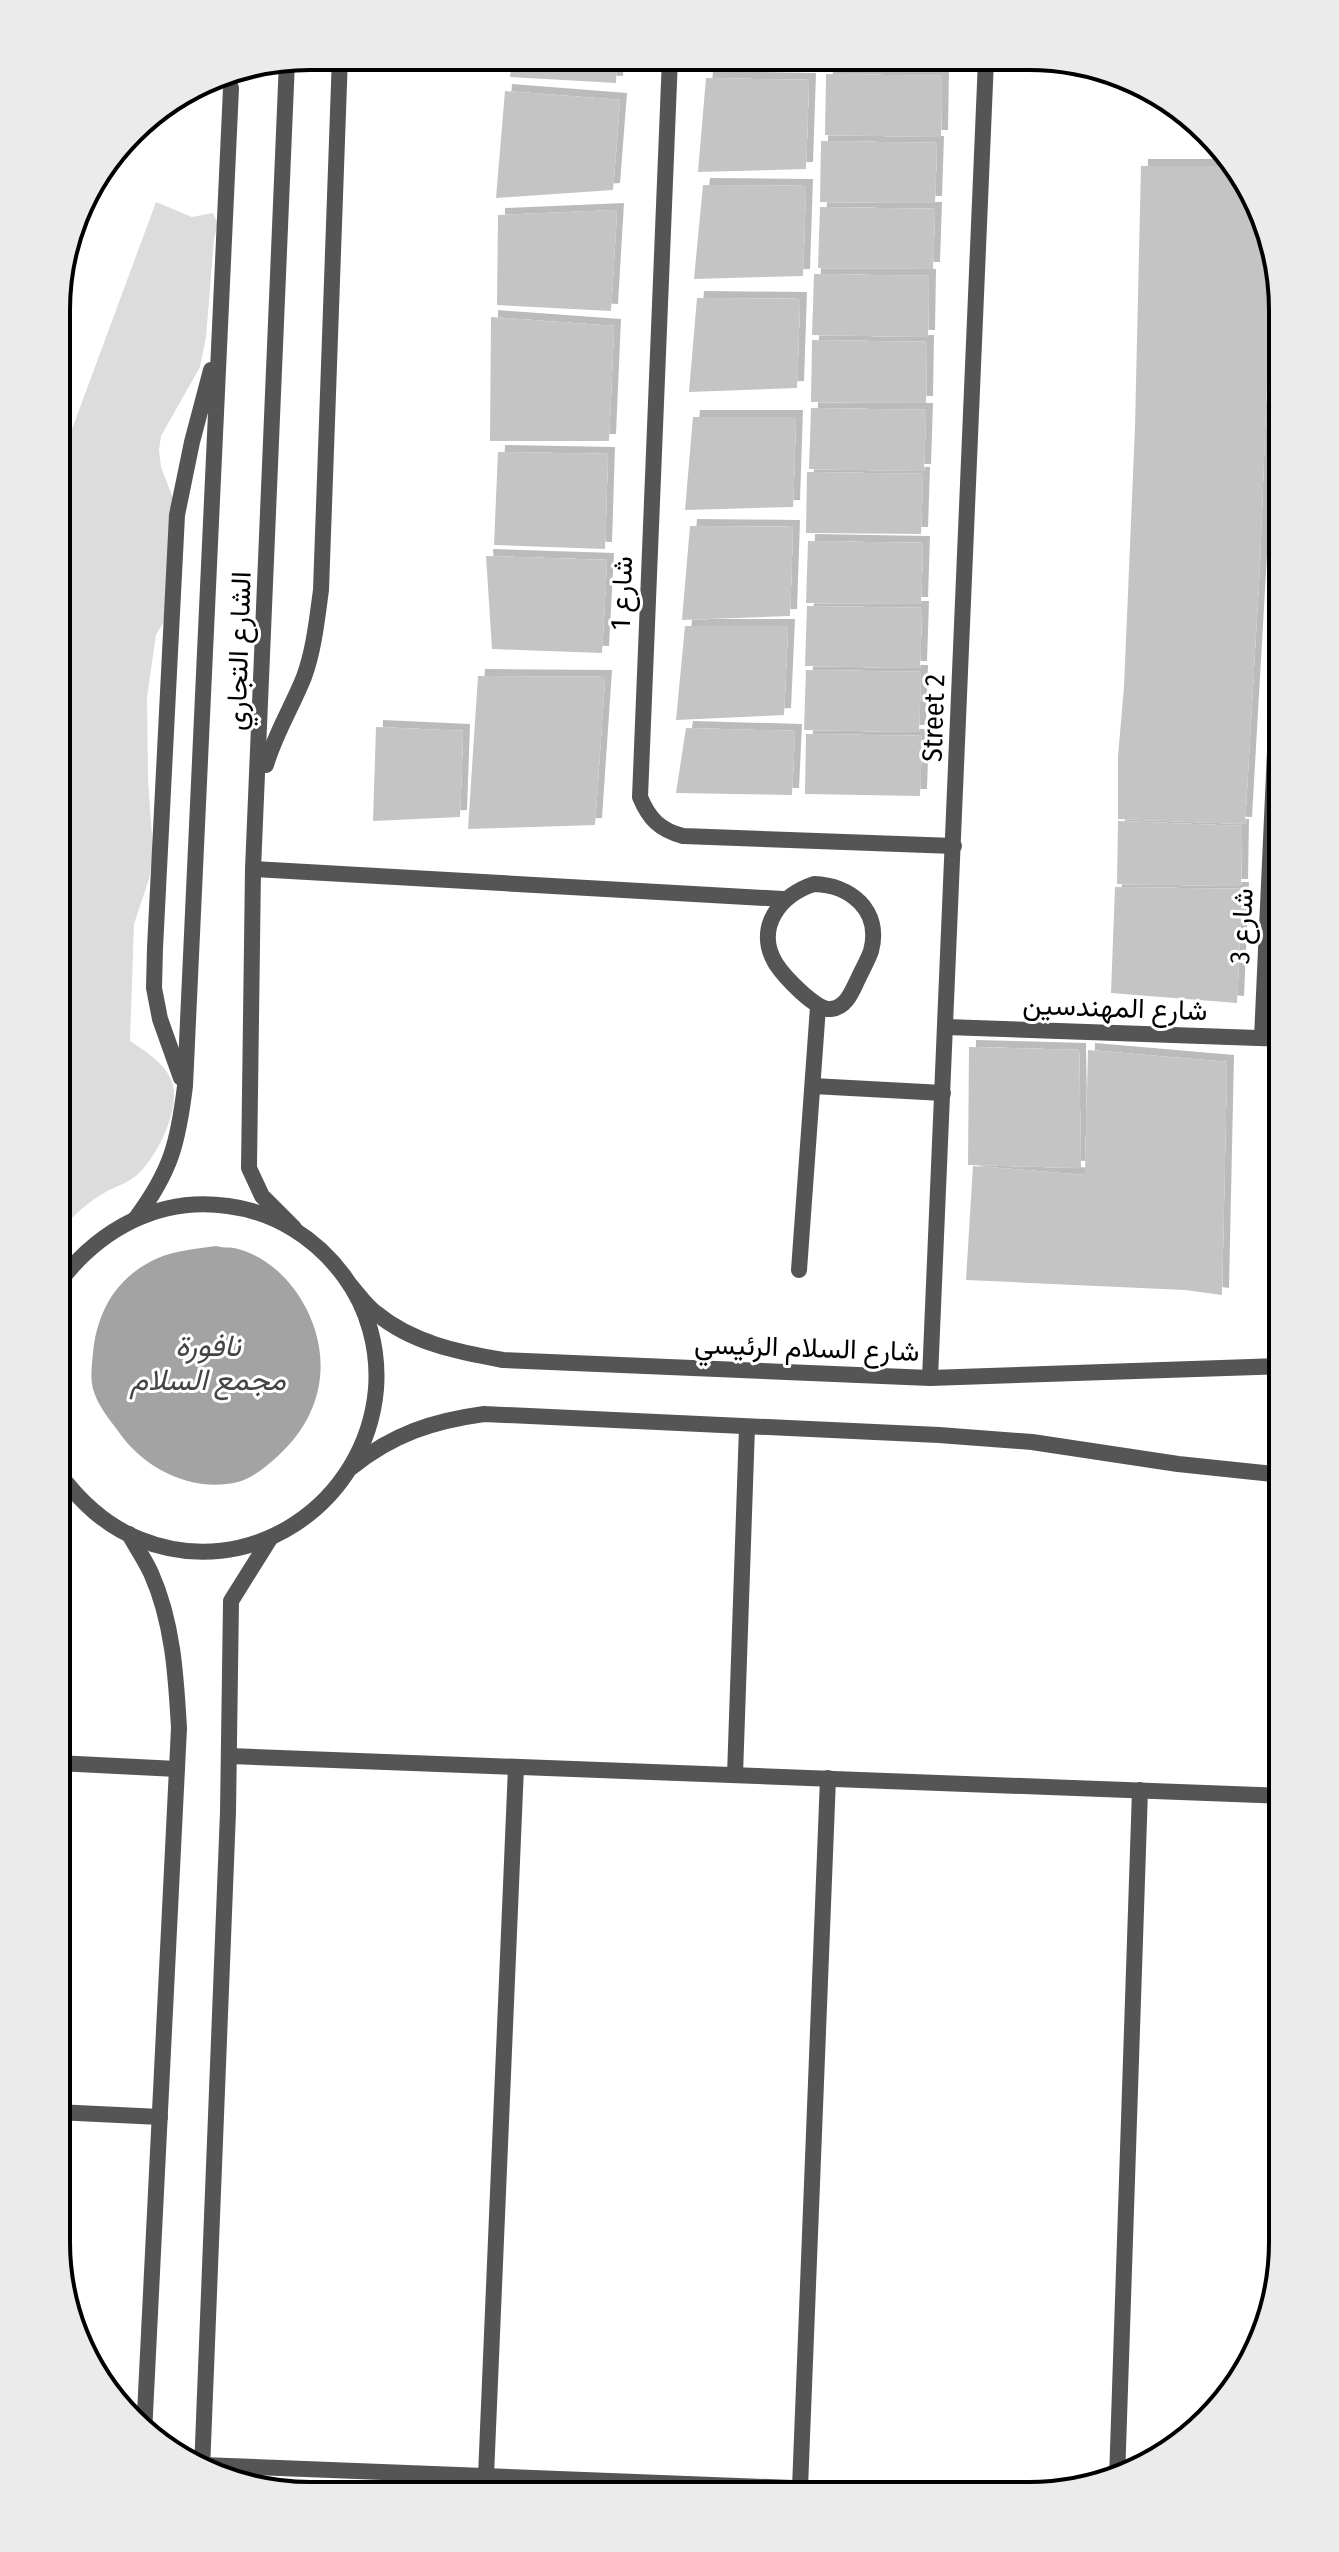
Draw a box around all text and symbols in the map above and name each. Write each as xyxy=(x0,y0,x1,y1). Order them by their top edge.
street label: شارع 1 xyxy=(604,556,641,631)
street label: الشارع التجاري xyxy=(219,571,264,731)
street label: Street 2 xyxy=(915,674,952,762)
street label: شارع 3 xyxy=(1223,887,1262,965)
street label: شارع المهندسين xyxy=(1022,988,1208,1029)
street label: شارع السلام الرئيسي xyxy=(694,1327,920,1374)
water label: نافورة مجمع السلام xyxy=(129,1328,287,1401)

